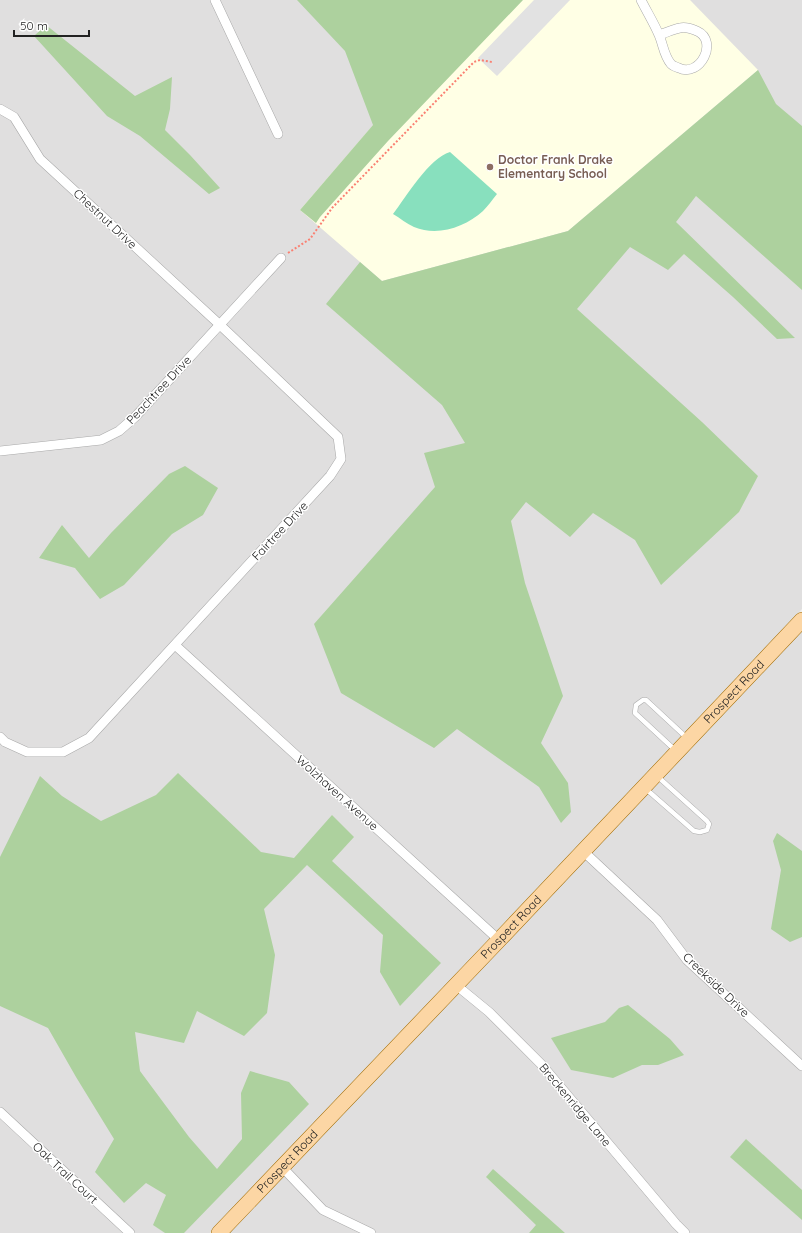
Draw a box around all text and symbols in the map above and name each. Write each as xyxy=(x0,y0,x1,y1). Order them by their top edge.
scale bar xyxy=(14,12,89,38)
text: 50 m xyxy=(20,18,48,33)
place label: Doctor Frank Drake Elementary School xyxy=(498,152,613,181)
marker: Doctor Frank Drake Elementary School xyxy=(485,162,495,172)
street label: Chestnut Drive xyxy=(71,185,140,252)
street label: Peachtree Drive xyxy=(123,352,194,427)
street label: Fairtree Drive xyxy=(249,498,311,563)
street label: Prospect Road xyxy=(700,657,767,726)
street label: Wolzhaven Avenue xyxy=(293,752,382,834)
street label: Prospect Road xyxy=(477,892,544,962)
street label: Creekside Drive xyxy=(680,949,753,1020)
street label: Breckenridge Lane xyxy=(536,1060,615,1150)
street label: Prospect Road xyxy=(253,1126,321,1196)
street label: Oak Trail Court xyxy=(30,1139,101,1207)

